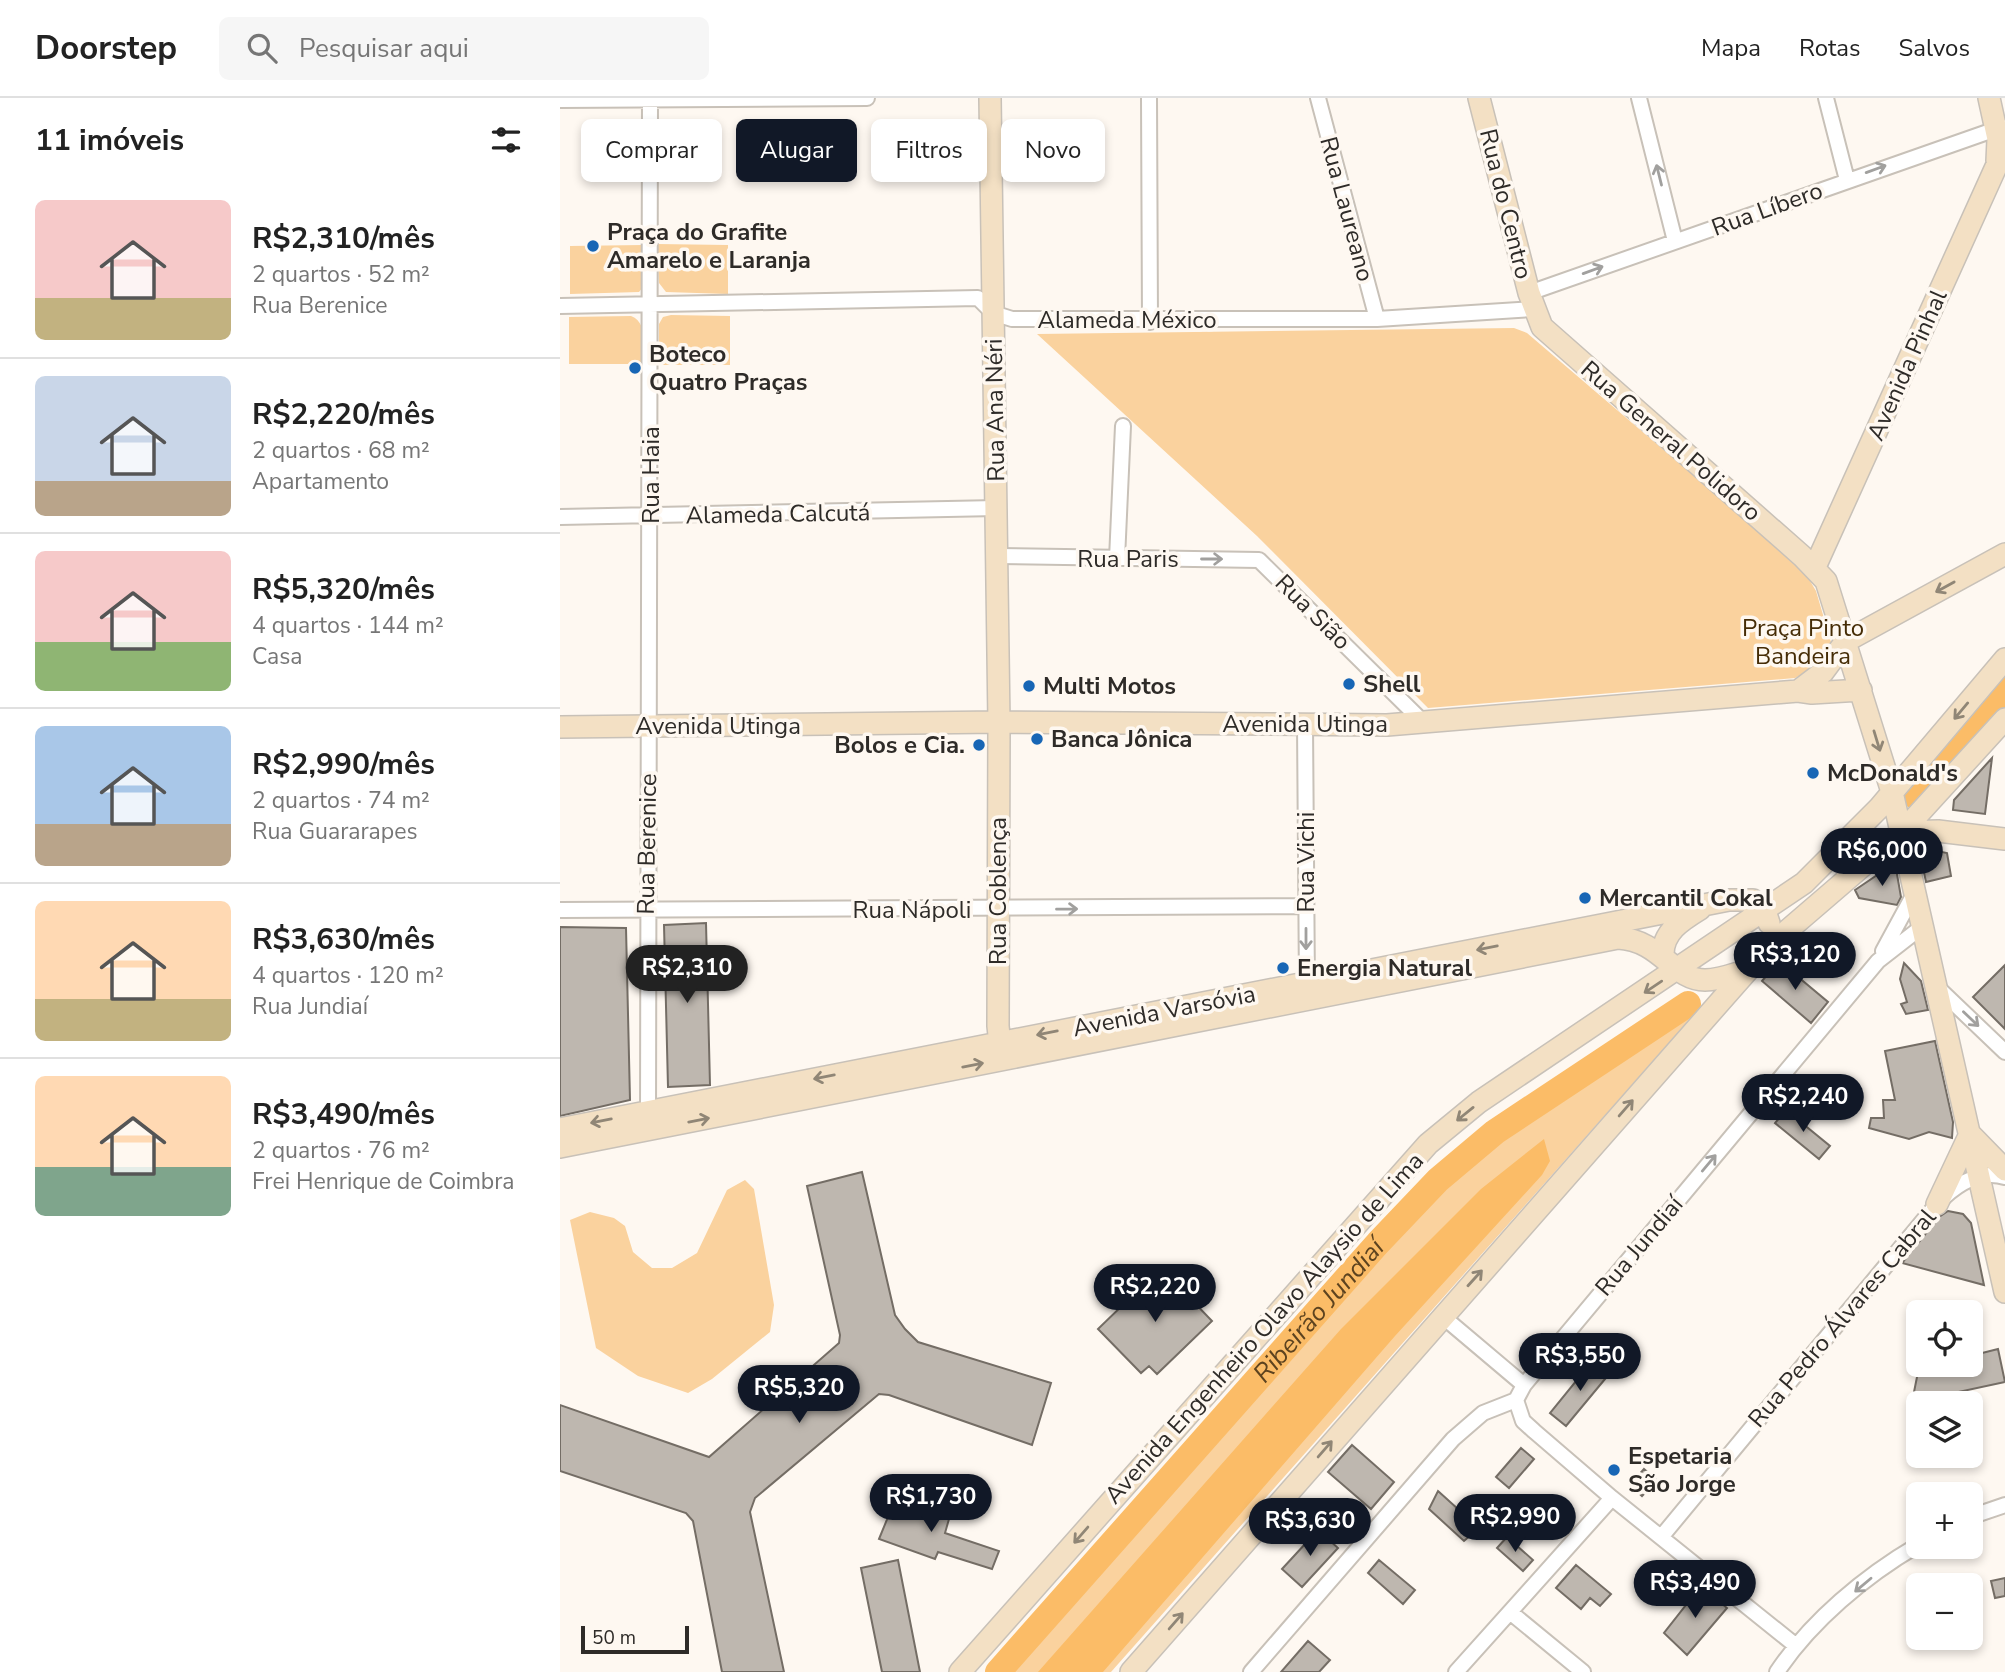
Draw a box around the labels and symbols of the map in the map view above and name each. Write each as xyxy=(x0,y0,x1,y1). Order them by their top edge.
street label: Rua do Centro xyxy=(1472,126,1540,282)
street label: Rua Laureano xyxy=(1312,133,1382,285)
one-way arrow xyxy=(1865,162,1887,175)
one-way arrow xyxy=(1652,164,1665,187)
street label: Rua Líbero xyxy=(1707,174,1827,244)
place label: Praça do Grafite Amarelo e Laranja xyxy=(607,216,811,276)
marker: Praça do Grafite Amarelo e Laranja xyxy=(585,238,601,254)
one-way arrow xyxy=(1581,263,1603,276)
street label: Avenida Pinhal xyxy=(1859,285,1955,445)
street label: Alameda México xyxy=(1037,304,1217,336)
place label: Boteco Quatro Praças xyxy=(649,338,808,398)
street label: Rua Ana Néri xyxy=(978,338,1012,482)
street label: Rua General Polidoro xyxy=(1574,354,1768,528)
marker: Boteco Quatro Praças xyxy=(627,360,643,376)
street label: Rua Haia xyxy=(635,426,667,524)
street label: Alameda Calcutá xyxy=(685,496,871,532)
street label: Rua Paris xyxy=(1077,543,1179,575)
one-way arrow xyxy=(1201,552,1224,566)
street label: Rua Sião xyxy=(1268,567,1358,657)
one-way arrow xyxy=(1935,580,1956,594)
park label: Praça Pinto Bandeira xyxy=(1742,612,1864,672)
place label: Shell xyxy=(1363,668,1421,700)
place label: Multi Motos xyxy=(1043,670,1176,702)
marker: Shell xyxy=(1341,676,1357,692)
marker: Multi Motos xyxy=(1021,678,1037,694)
one-way arrow xyxy=(1953,701,1969,719)
street label: Avenida Utinga xyxy=(1222,708,1388,740)
street label: Avenida Utinga xyxy=(635,710,801,742)
place label: Banca Jônica xyxy=(1051,723,1192,755)
place label: Bolos e Cia. xyxy=(834,729,965,761)
one-way arrow xyxy=(1871,730,1884,752)
marker: Banca Jônica xyxy=(1029,731,1045,747)
marker: Bolos e Cia. xyxy=(971,737,987,753)
place label: McDonald's xyxy=(1827,757,1958,789)
marker: McDonald's xyxy=(1805,765,1821,781)
street label: Rua Berenice xyxy=(630,773,664,915)
street label: Rua Vichi xyxy=(1290,812,1322,912)
street label: Rua Coblença xyxy=(982,817,1014,965)
pin: R$6,000 xyxy=(1817,828,1947,888)
place label: Mercantil Cokal xyxy=(1599,882,1773,914)
marker: Mercantil Cokal xyxy=(1577,890,1593,906)
street label: Rua Nápoli xyxy=(853,894,971,926)
one-way arrow xyxy=(1055,902,1078,916)
one-way arrow xyxy=(1299,927,1313,950)
pin: R$3,120 xyxy=(1730,932,1860,992)
one-way arrow xyxy=(1476,942,1499,955)
pin: R$2,310 xyxy=(622,946,752,1005)
place label: Energia Natural xyxy=(1297,952,1472,984)
marker: Energia Natural xyxy=(1275,960,1291,976)
street label: Avenida Varsóvia xyxy=(1070,978,1258,1044)
one-way arrow xyxy=(1644,980,1663,994)
one-way arrow xyxy=(1962,1011,1979,1028)
one-way arrow xyxy=(1036,1027,1059,1040)
one-way arrow xyxy=(961,1058,984,1072)
one-way arrow xyxy=(813,1070,836,1084)
pin: R$2,240 xyxy=(1738,1074,1868,1134)
one-way arrow xyxy=(1618,1100,1635,1117)
one-way arrow xyxy=(1456,1106,1474,1121)
one-way arrow xyxy=(687,1112,710,1126)
one-way arrow xyxy=(590,1114,613,1128)
street label: Avenida Engenheiro Olavo Alaysio de Lima xyxy=(1097,1145,1431,1511)
one-way arrow xyxy=(1701,1155,1717,1173)
street label: Rua Jundiaí xyxy=(1588,1188,1691,1303)
street label: Rua Pedro Álvares Cabral xyxy=(1741,1202,1943,1434)
water label: Ribeirão Jundiaí xyxy=(1245,1228,1395,1390)
pin: R$2,220 xyxy=(1090,1264,1220,1324)
one-way arrow xyxy=(1467,1269,1483,1287)
pin: R$3,550 xyxy=(1515,1334,1645,1393)
pin: R$5,320 xyxy=(734,1366,864,1425)
one-way arrow xyxy=(1317,1440,1333,1458)
place label: Espetaria São Jorge xyxy=(1628,1440,1736,1500)
marker: Espetaria São Jorge xyxy=(1606,1462,1622,1478)
pin: R$1,730 xyxy=(866,1474,996,1534)
pin: R$2,990 xyxy=(1450,1494,1580,1554)
pin: R$3,630 xyxy=(1245,1498,1375,1558)
one-way arrow xyxy=(1072,1526,1089,1543)
pin: R$3,490 xyxy=(1630,1560,1760,1620)
one-way arrow xyxy=(1854,1577,1872,1593)
one-way arrow xyxy=(1168,1612,1184,1630)
scale bar xyxy=(581,1623,690,1655)

